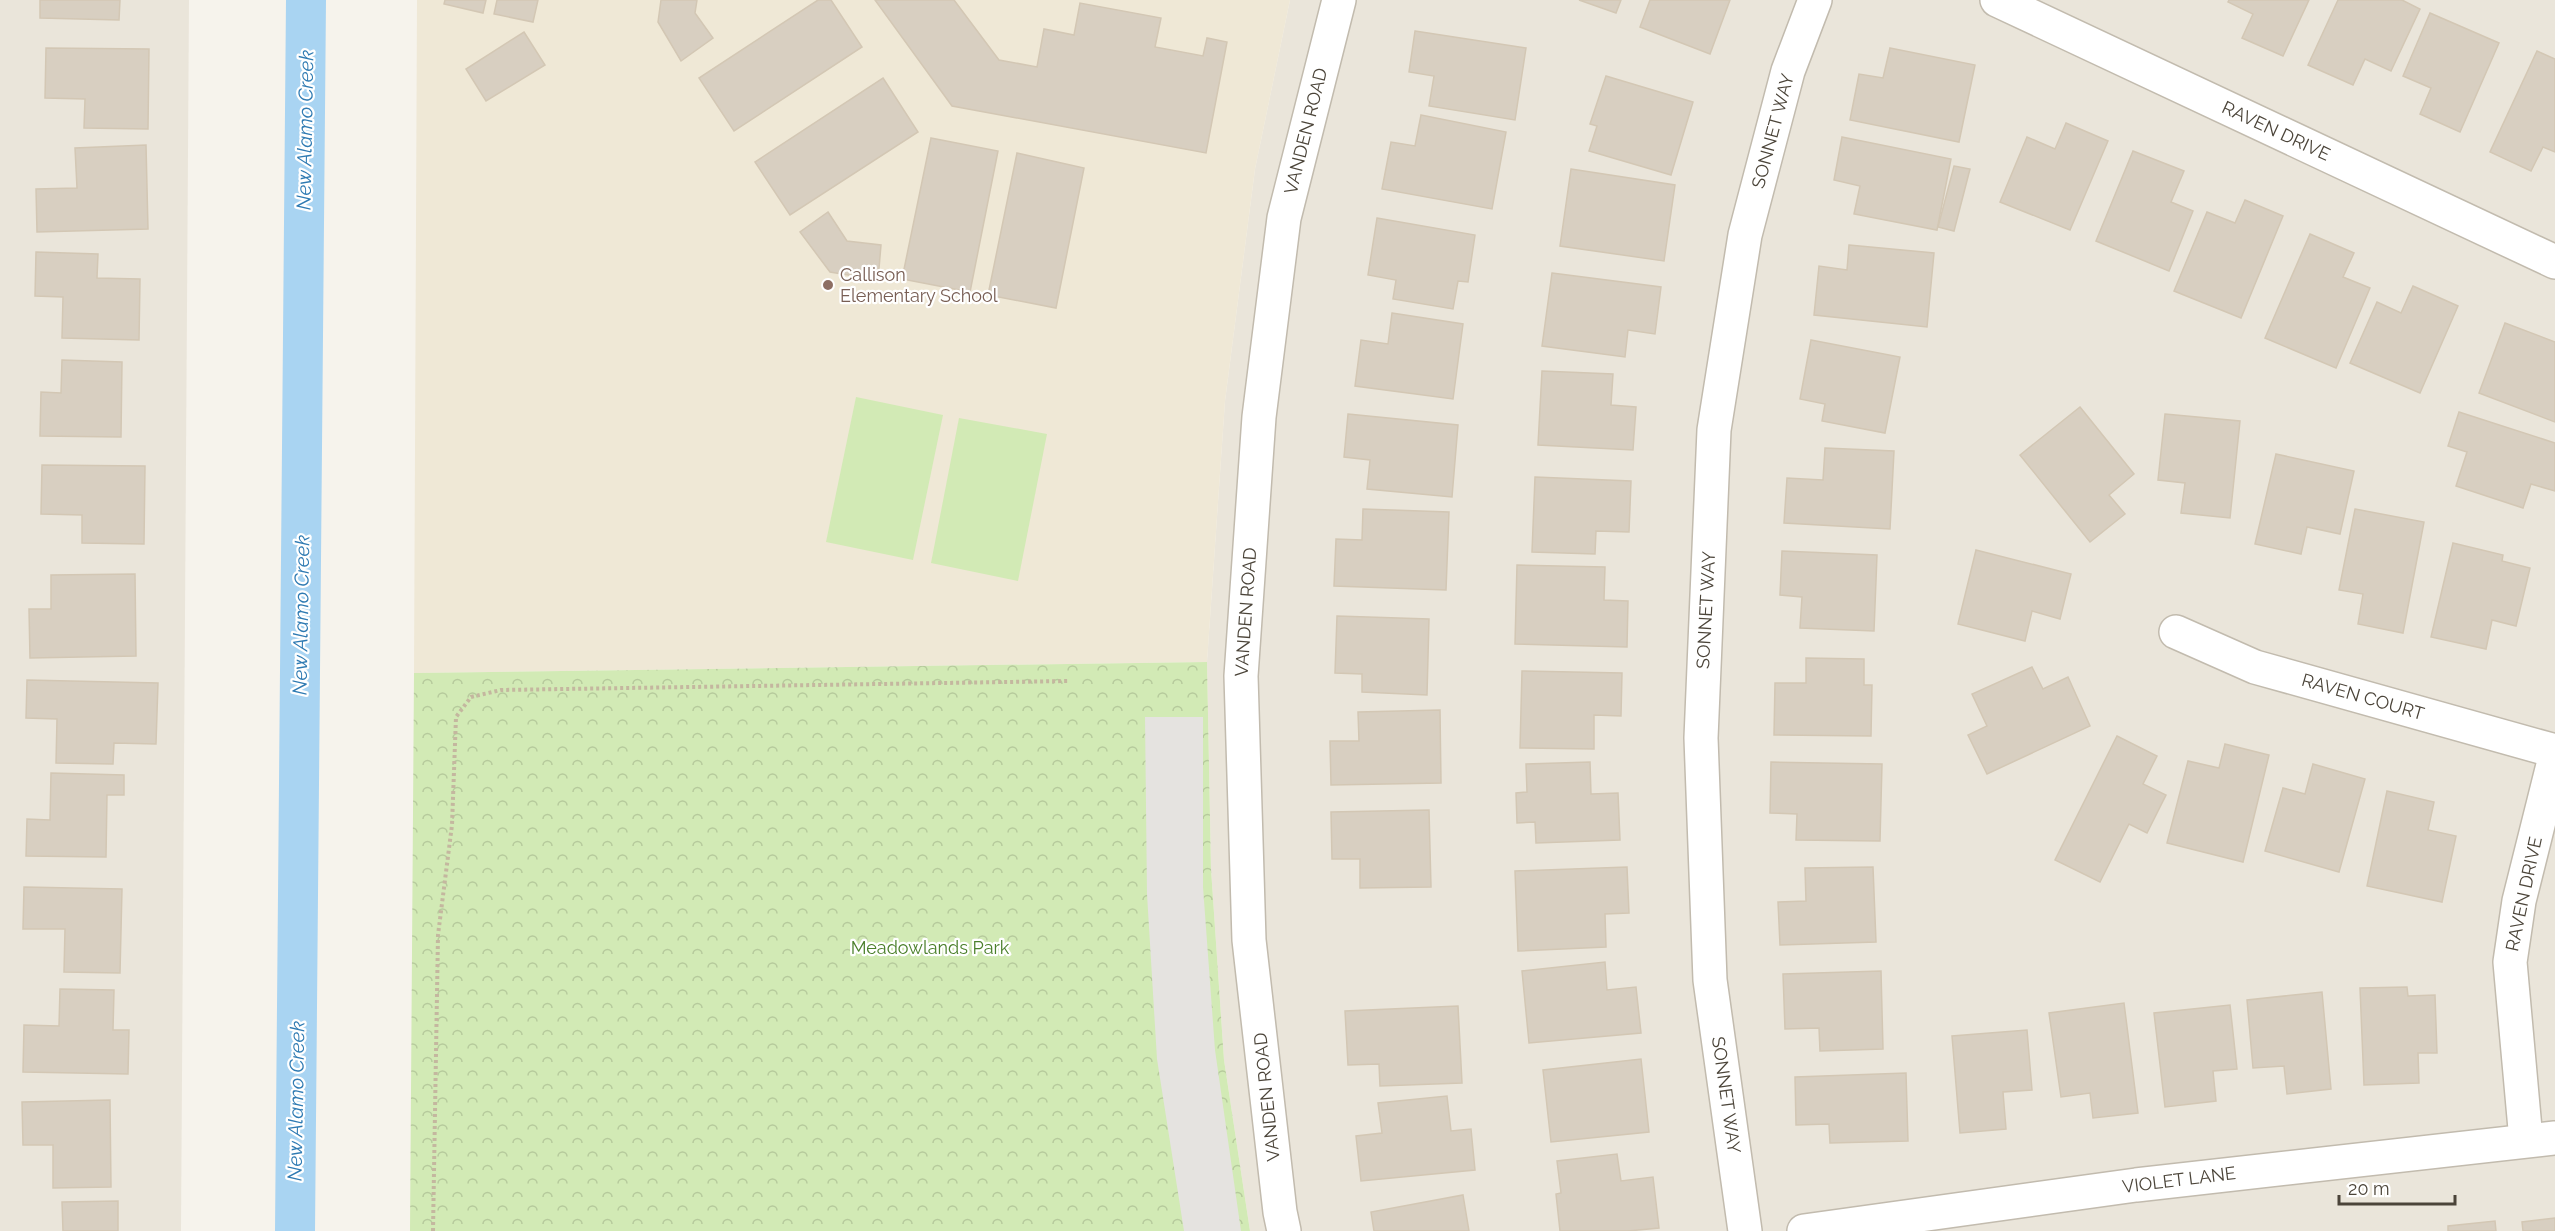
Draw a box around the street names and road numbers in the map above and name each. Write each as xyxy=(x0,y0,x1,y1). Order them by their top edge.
street label: VANDEN ROAD xyxy=(1280,65,1331,196)
street label: SONNET WAY xyxy=(1747,71,1798,190)
street label: RAVEN DRIVE xyxy=(2219,96,2334,165)
street label: VANDEN ROAD xyxy=(1231,547,1260,677)
street label: SONNET WAY xyxy=(1692,550,1719,669)
street label: RAVEN COURT xyxy=(2299,669,2427,724)
street label: RAVEN DRIVE xyxy=(2501,835,2546,953)
street label: VANDEN ROAD xyxy=(1249,1031,1284,1162)
street label: SONNET WAY xyxy=(1708,1035,1745,1155)
street label: VIOLET LANE xyxy=(2121,1162,2237,1197)

